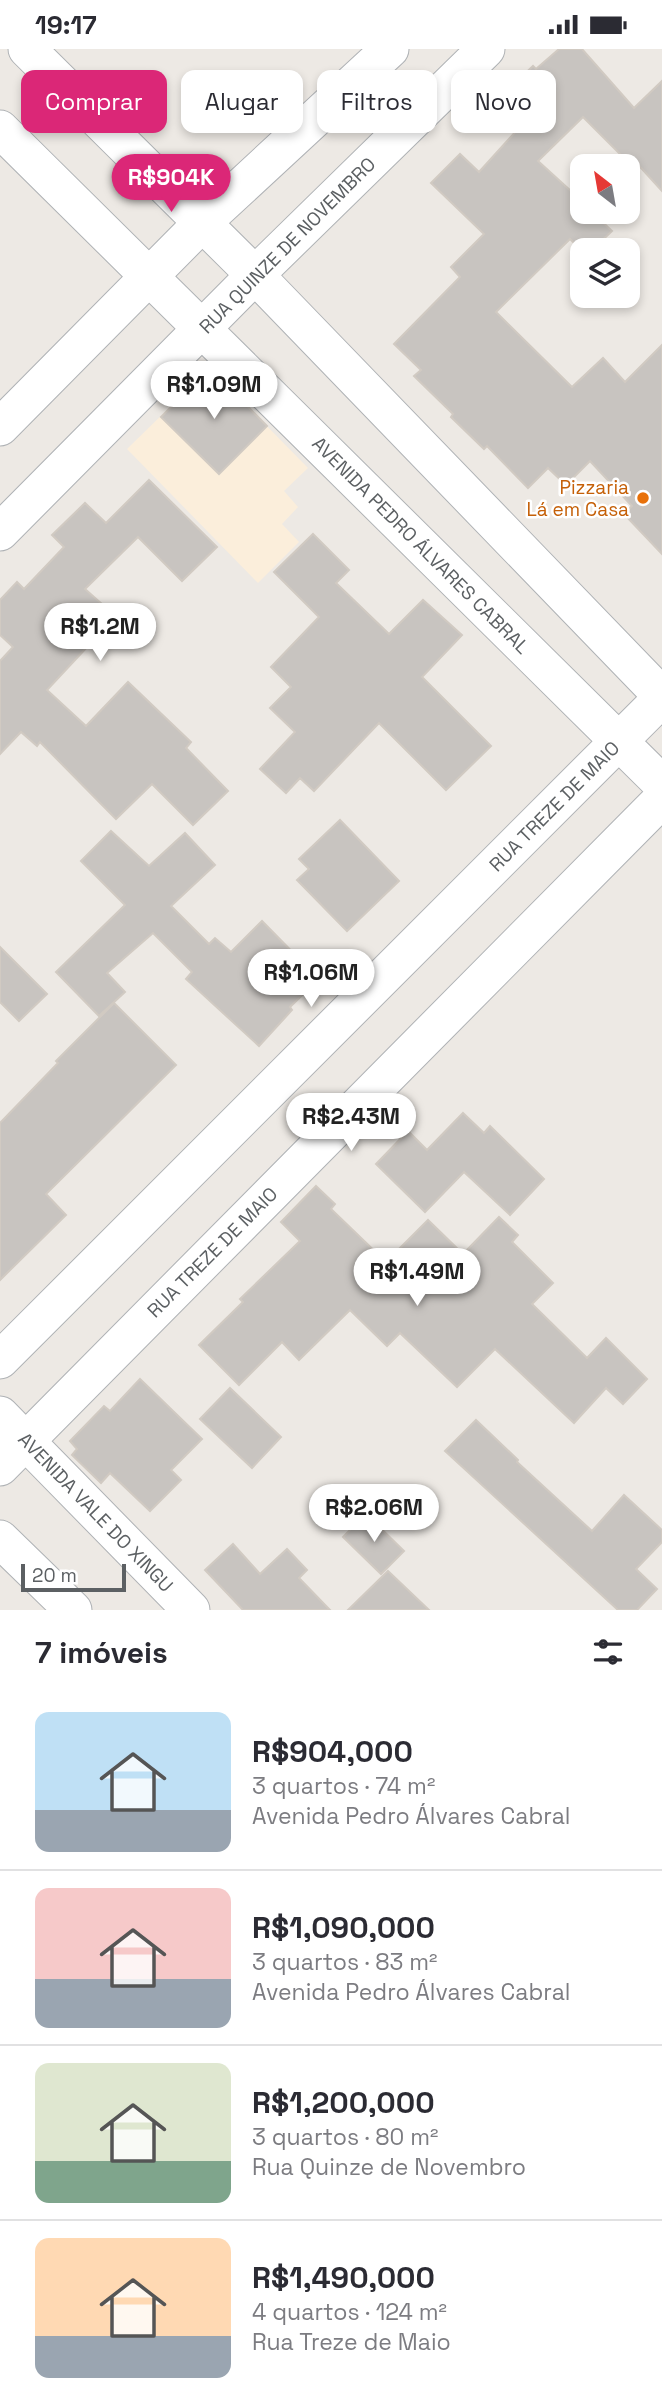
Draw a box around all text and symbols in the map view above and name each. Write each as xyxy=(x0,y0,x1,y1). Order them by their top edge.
text: 19:17 xyxy=(35,8,97,42)
chip: Comprar xyxy=(21,70,167,133)
chip: Alugar xyxy=(181,70,303,133)
chip: Filtros xyxy=(317,70,437,133)
chip: Novo xyxy=(451,70,556,133)
street label: RUA QUINZE DE NOVEMBRO xyxy=(194,152,381,339)
north arrow xyxy=(570,154,640,224)
map controls xyxy=(570,154,640,308)
pin: R$904K xyxy=(114,155,228,214)
text: R$904K xyxy=(128,162,214,192)
button: layers xyxy=(570,238,640,308)
pin: R$1.09M xyxy=(149,361,279,421)
text: R$1.09M xyxy=(167,369,261,399)
street label: AVENIDA PEDRO ÁLVARES CABRAL xyxy=(307,431,535,659)
place label: Pizzaria Lá em Casa xyxy=(526,475,629,522)
marker: Pizzaria Lá em Casa xyxy=(635,490,651,506)
pin: R$1.2M xyxy=(43,603,157,663)
text: R$1.2M xyxy=(60,611,140,641)
street label: RUA TREZE DE MAIO xyxy=(484,736,625,877)
pin: R$1.06M xyxy=(246,949,376,1009)
text: R$1.06M xyxy=(264,957,358,987)
pin: R$2.43M xyxy=(286,1093,416,1153)
text: R$2.43M xyxy=(302,1101,400,1131)
street label: RUA TREZE DE MAIO xyxy=(142,1182,283,1323)
pin: R$1.49M xyxy=(352,1249,482,1308)
text: R$1.49M xyxy=(370,1256,464,1286)
street label: AVENIDA VALE DO XINGU xyxy=(13,1427,179,1598)
pin: R$2.06M xyxy=(309,1485,439,1544)
text: R$2.06M xyxy=(325,1492,423,1522)
scale bar xyxy=(21,1561,126,1593)
text: 20 m xyxy=(32,1563,77,1588)
text: 7 imóveis xyxy=(35,1633,168,1672)
icon: filters xyxy=(589,1633,627,1671)
text: R$904,000 xyxy=(252,1732,413,1771)
icon: home xyxy=(91,1740,175,1824)
text: 3 quartos · 74 m² xyxy=(252,1771,435,1801)
text: Avenida Pedro Álvares Cabral xyxy=(252,1801,571,1831)
text: R$1,090,000 xyxy=(252,1908,435,1947)
icon: home xyxy=(91,1916,175,2000)
text: 3 quartos · 83 m² xyxy=(252,1947,438,1977)
text: Avenida Pedro Álvares Cabral xyxy=(252,1977,571,2007)
text: R$1,200,000 xyxy=(252,2083,435,2122)
icon: home xyxy=(91,2091,175,2175)
text: 3 quartos · 80 m² xyxy=(252,2122,438,2152)
text: Rua Quinze de Novembro xyxy=(252,2152,526,2182)
text: R$1,490,000 xyxy=(252,2258,435,2297)
icon: home xyxy=(91,2266,175,2350)
text: 4 quartos · 124 m² xyxy=(252,2297,447,2327)
text: Rua Treze de Maio xyxy=(252,2327,451,2357)

